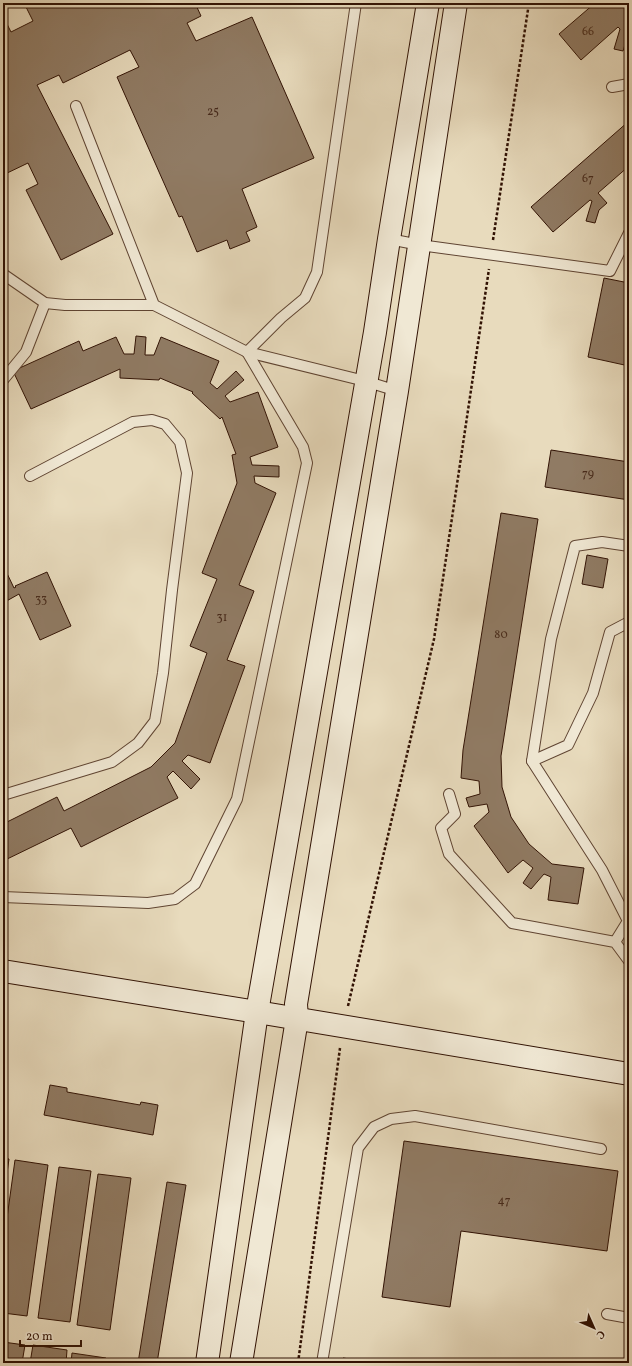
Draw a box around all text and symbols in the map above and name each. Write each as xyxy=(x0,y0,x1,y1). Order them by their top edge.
house number: 66 xyxy=(582,24,594,40)
house number: 25 xyxy=(207,104,219,120)
house number: 67 xyxy=(582,171,594,187)
house number: 79 xyxy=(582,466,594,482)
house number: 33 xyxy=(35,592,47,608)
house number: 31 xyxy=(217,610,227,626)
house number: 80 xyxy=(494,627,508,643)
house number: 47 xyxy=(498,1193,511,1209)
north arrow xyxy=(574,1308,614,1348)
scale bar xyxy=(20,1322,81,1348)
text: С xyxy=(592,1326,608,1342)
text: 20 m xyxy=(26,1329,53,1345)

